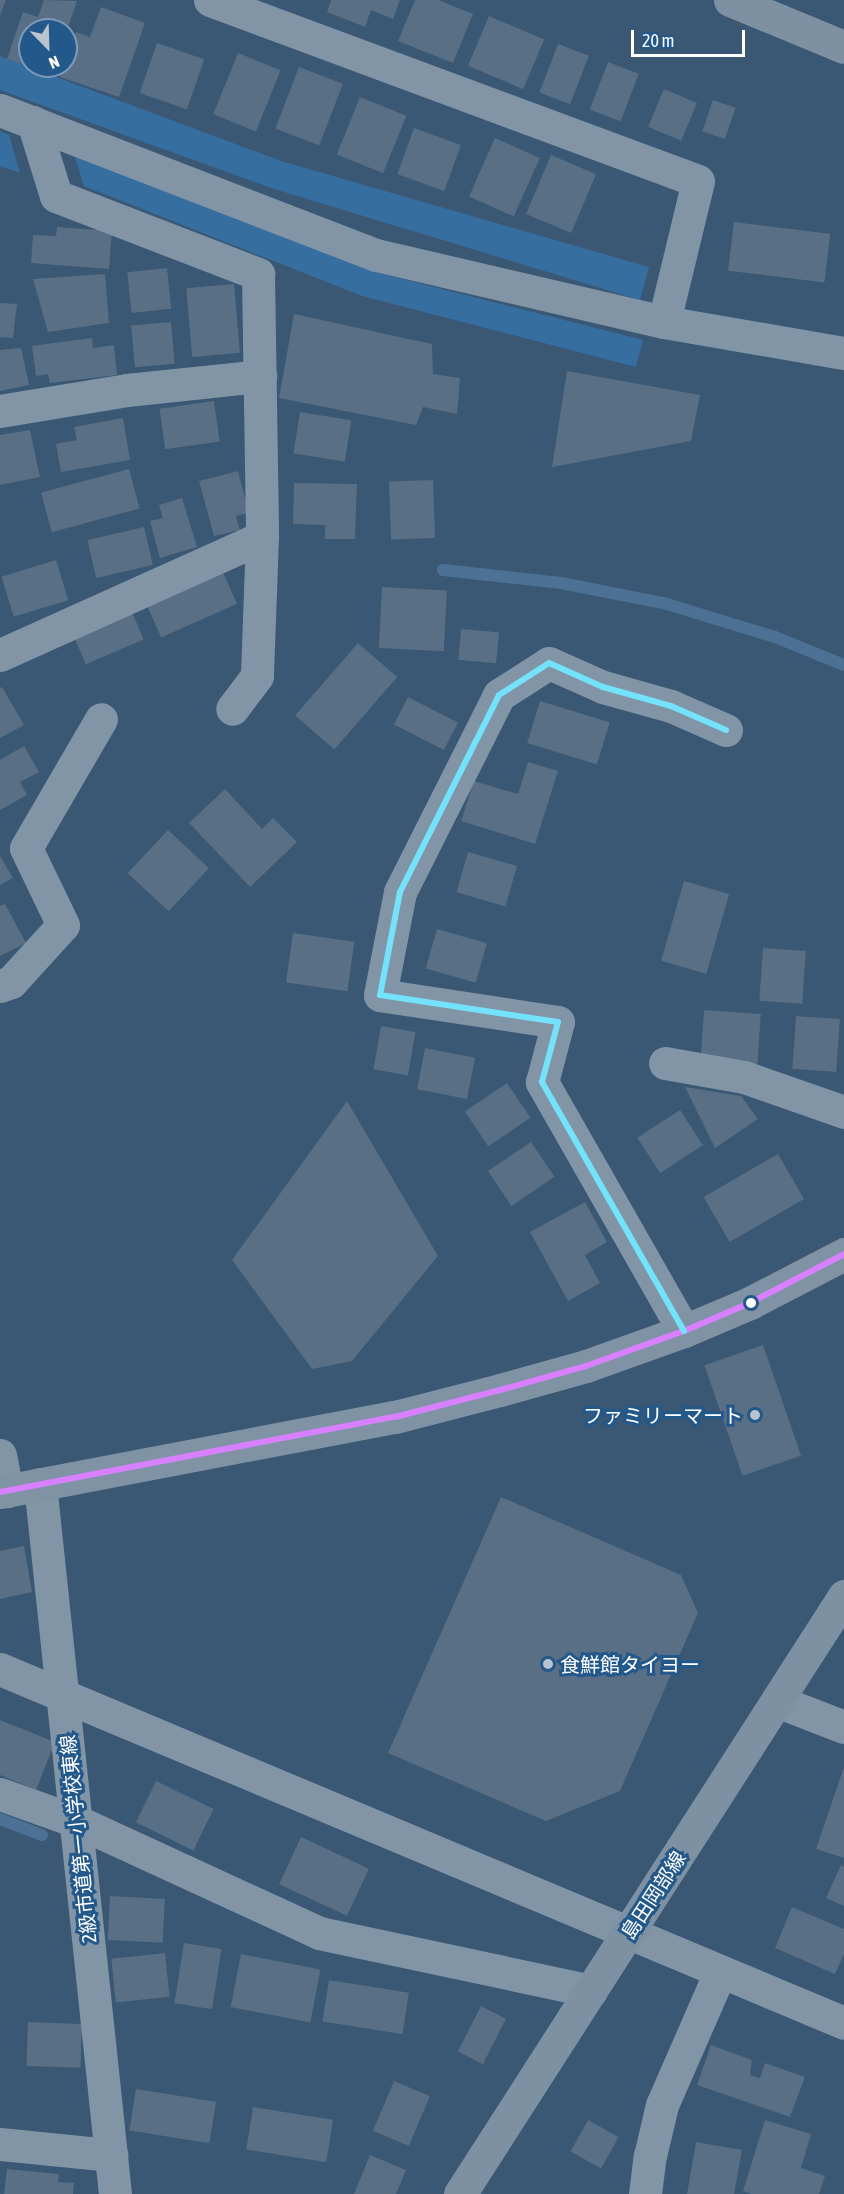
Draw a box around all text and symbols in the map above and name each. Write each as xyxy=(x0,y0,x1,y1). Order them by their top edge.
north arrow xyxy=(18,18,78,78)
scale bar xyxy=(634,18,748,56)
text: 20 m xyxy=(642,30,674,51)
text: N xyxy=(46,53,62,73)
unlabelled marker xyxy=(745,1297,757,1309)
place label: ファミリーマート xyxy=(583,1403,743,1427)
marker: ファミリーマート xyxy=(748,1408,762,1422)
place label: 食鮮館タイヨー xyxy=(560,1652,700,1676)
marker: 食鮮館タイヨー xyxy=(541,1657,555,1671)
street label: 2級市道第一小学校東線 xyxy=(55,1734,101,1944)
street label: 島田岡部線 xyxy=(616,1847,690,1943)

